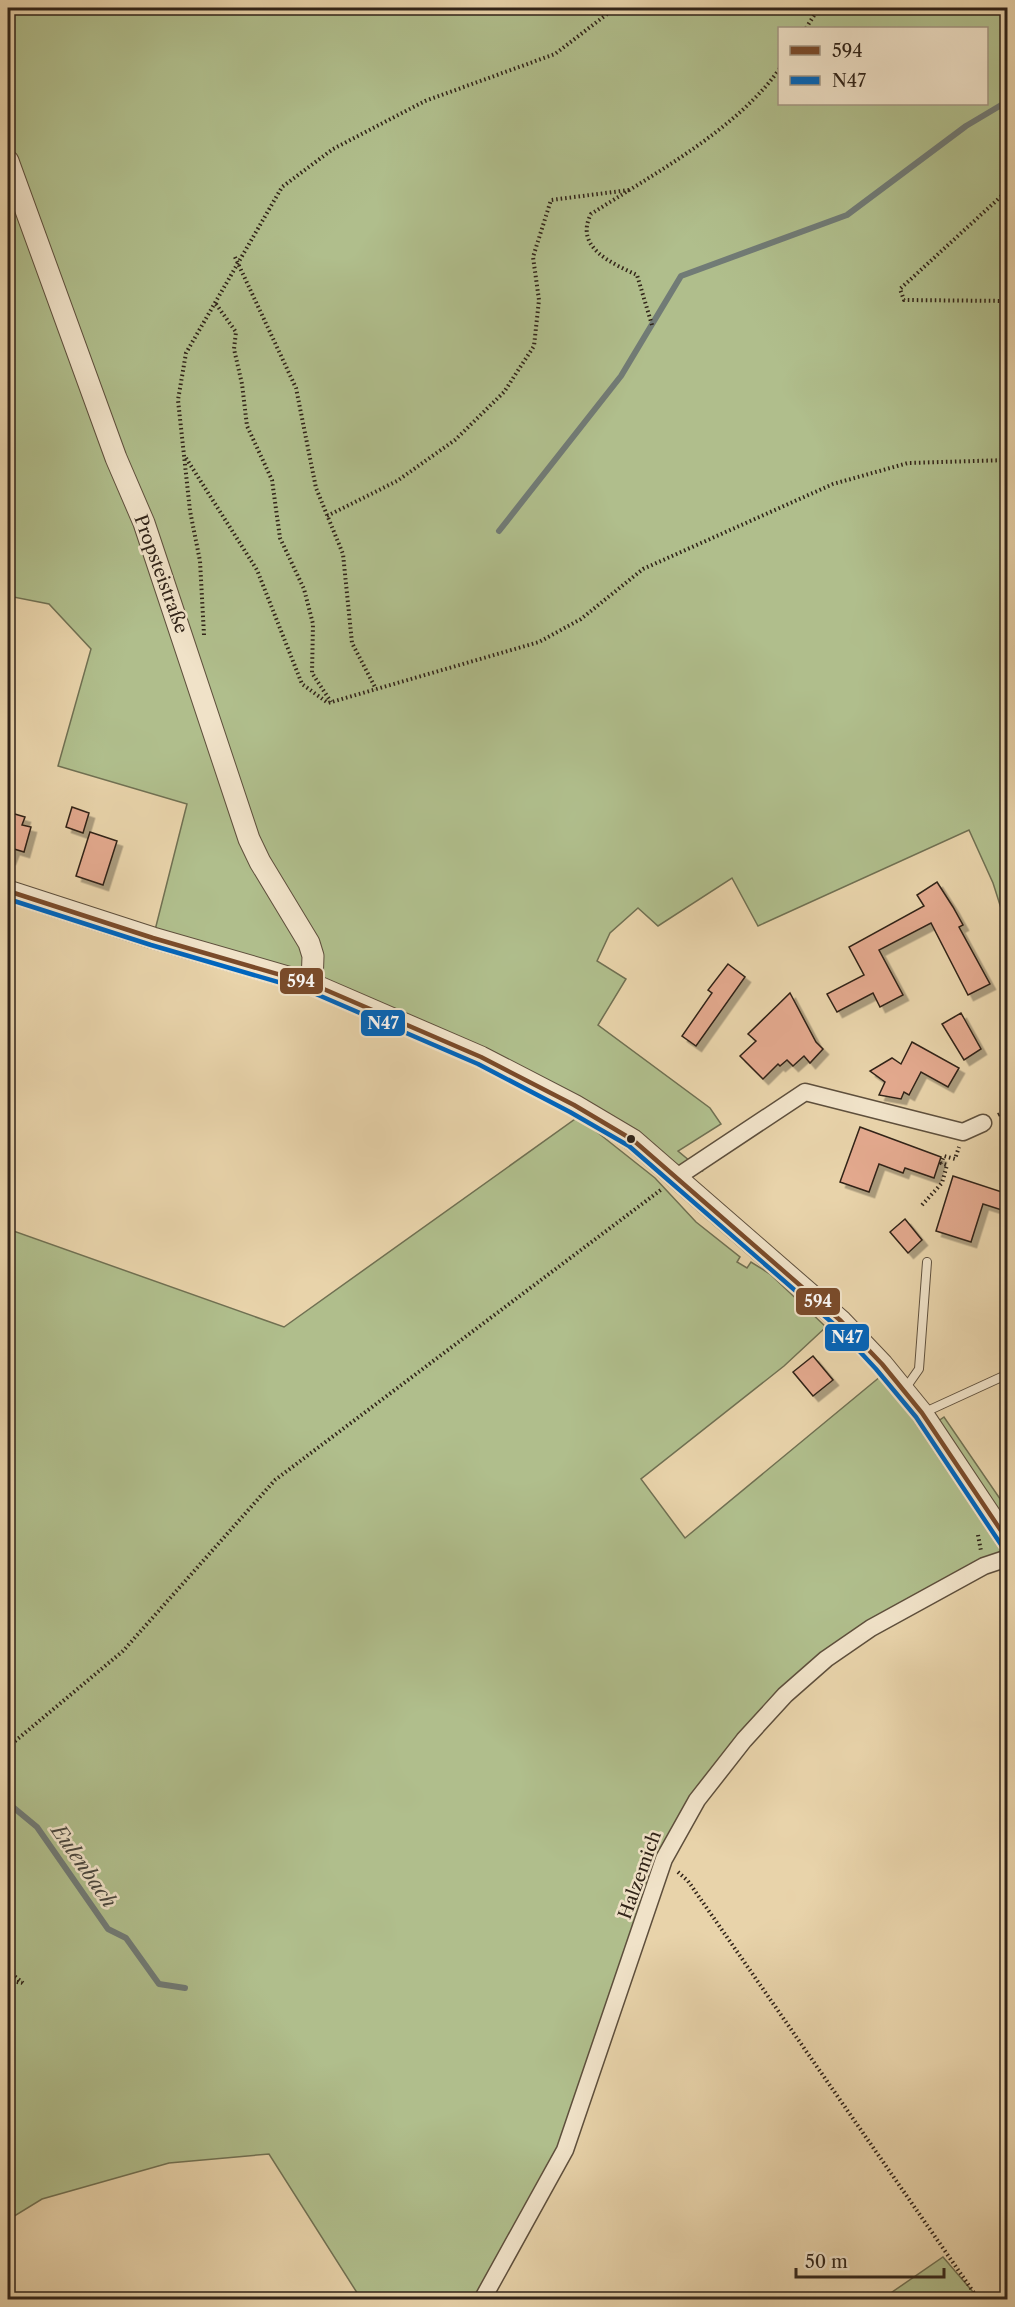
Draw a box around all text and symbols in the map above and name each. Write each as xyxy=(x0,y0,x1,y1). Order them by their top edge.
legend xyxy=(778,27,988,105)
text: 594 xyxy=(832,40,863,62)
text: N47 xyxy=(832,70,866,92)
street label: Propsteistraße xyxy=(129,512,193,636)
line badge: 594 xyxy=(279,967,324,995)
text: 594 xyxy=(287,971,315,991)
line badge: N47 xyxy=(360,1009,406,1037)
text: N47 xyxy=(367,1013,400,1033)
unlabelled marker xyxy=(625,1133,637,1145)
line badge: 594 xyxy=(795,1287,841,1316)
text: 594 xyxy=(804,1291,832,1311)
line badge: N47 xyxy=(824,1323,870,1352)
text: N47 xyxy=(831,1327,864,1347)
water label: Eulenbach xyxy=(45,1818,122,1913)
street label: Halzemich xyxy=(614,1828,666,1922)
scale bar xyxy=(796,2241,944,2279)
text: 50 m xyxy=(805,2251,848,2273)

